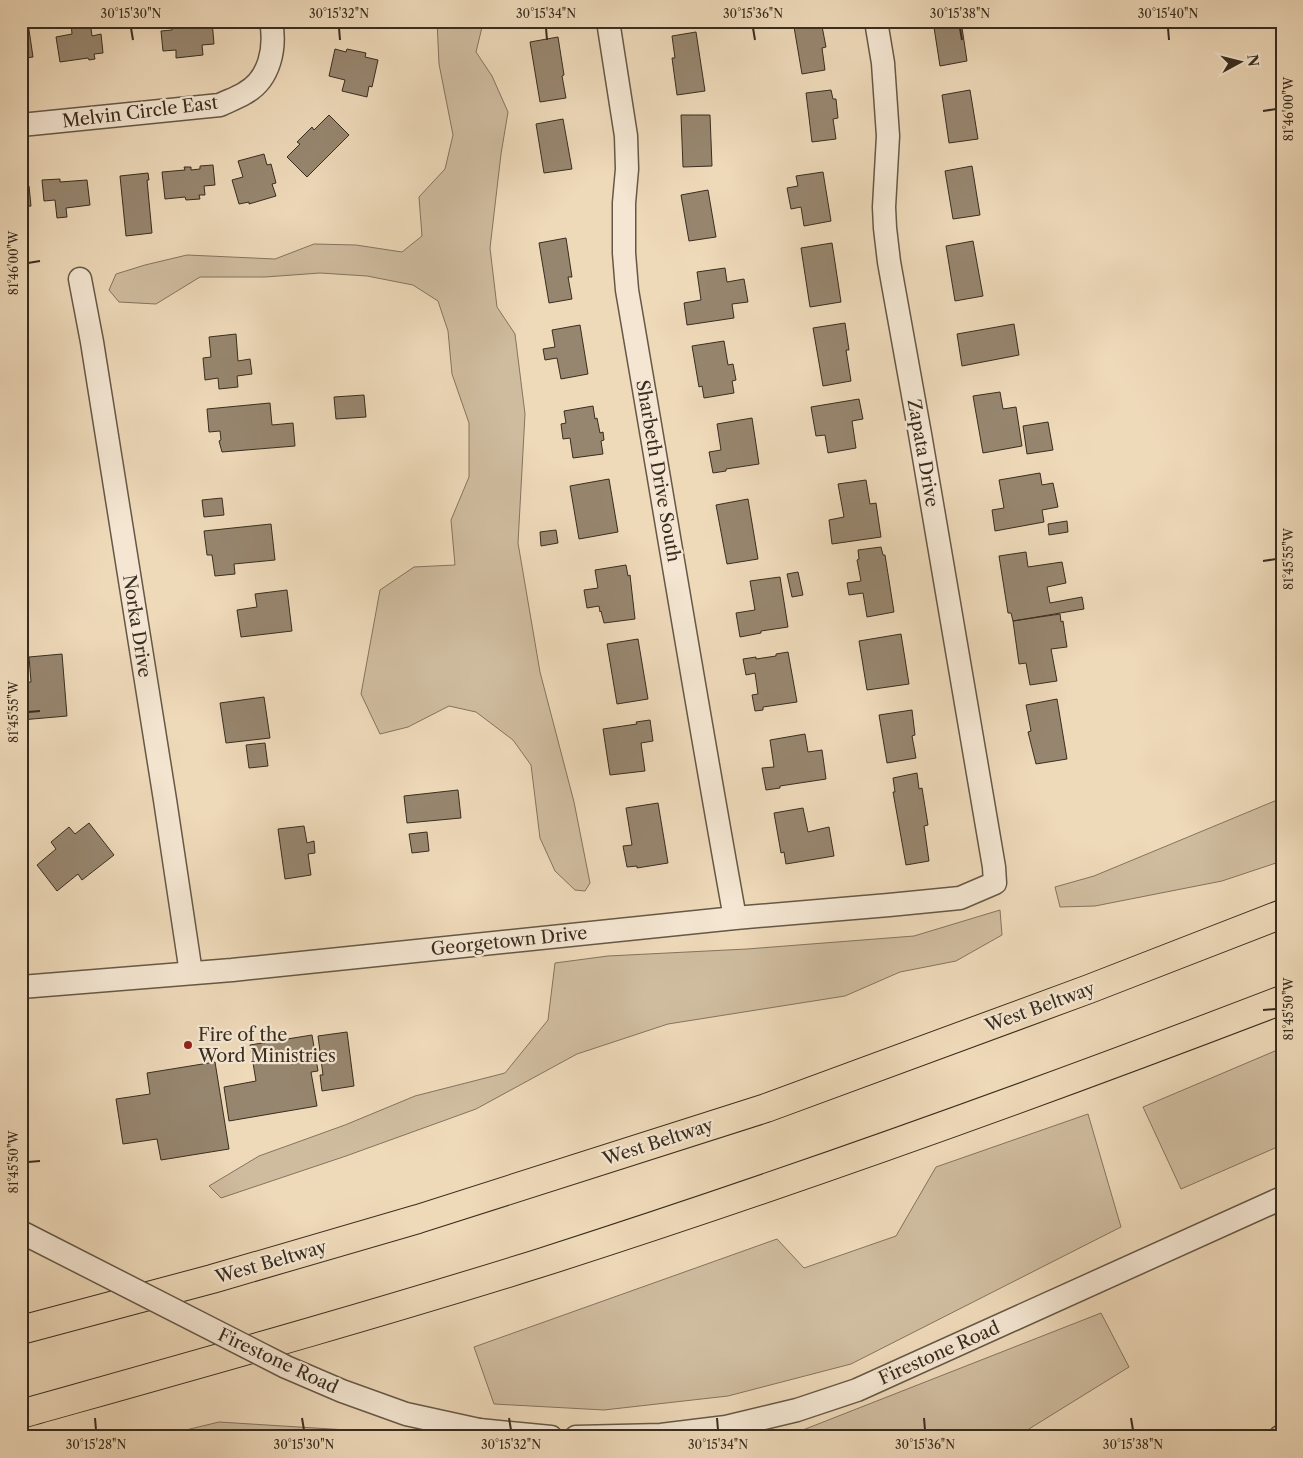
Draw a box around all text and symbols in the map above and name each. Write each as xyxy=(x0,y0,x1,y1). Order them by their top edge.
text: 30°15'30"N xyxy=(101,6,162,21)
text: 30°15'32"N xyxy=(309,6,369,21)
text: 30°15'34"N xyxy=(516,6,576,21)
text: 30°15'36"N xyxy=(723,6,783,21)
text: 30°15'38"N xyxy=(930,6,990,21)
text: 30°15'40"N xyxy=(1138,6,1198,21)
north arrow xyxy=(1216,38,1266,88)
text: N xyxy=(1243,53,1263,68)
text: 81°46'00"W xyxy=(1281,76,1296,141)
street label: Melvin Circle East xyxy=(61,91,220,132)
text: 81°46'00"W xyxy=(6,230,21,295)
street label: Sharbeth Drive South xyxy=(631,378,685,564)
street label: Zapata Drive xyxy=(903,397,943,509)
text: 81°45'55"W xyxy=(1281,527,1296,590)
street label: Norka Drive xyxy=(118,573,156,679)
text: 81°45'55"W xyxy=(6,680,21,743)
street label: Georgetown Drive xyxy=(430,922,588,960)
street label: West Beltway xyxy=(981,977,1099,1037)
text: 81°45'50"W xyxy=(1281,977,1296,1040)
place label: Fire of the Word Ministries xyxy=(197,1024,336,1067)
marker: Fire of the Word Ministries xyxy=(182,1039,194,1051)
street label: West Beltway xyxy=(599,1113,717,1171)
text: 81°45'50"W xyxy=(6,1130,21,1193)
street label: West Beltway xyxy=(212,1235,330,1289)
street label: Firestone Road xyxy=(875,1316,1003,1390)
street label: Firestone Road xyxy=(214,1323,342,1399)
text: 30°15'28"N xyxy=(66,1437,126,1452)
text: 30°15'30"N xyxy=(274,1437,335,1452)
text: 30°15'32"N xyxy=(481,1437,541,1452)
text: 30°15'34"N xyxy=(688,1437,748,1452)
text: 30°15'36"N xyxy=(895,1437,955,1452)
text: 30°15'38"N xyxy=(1103,1437,1163,1452)

